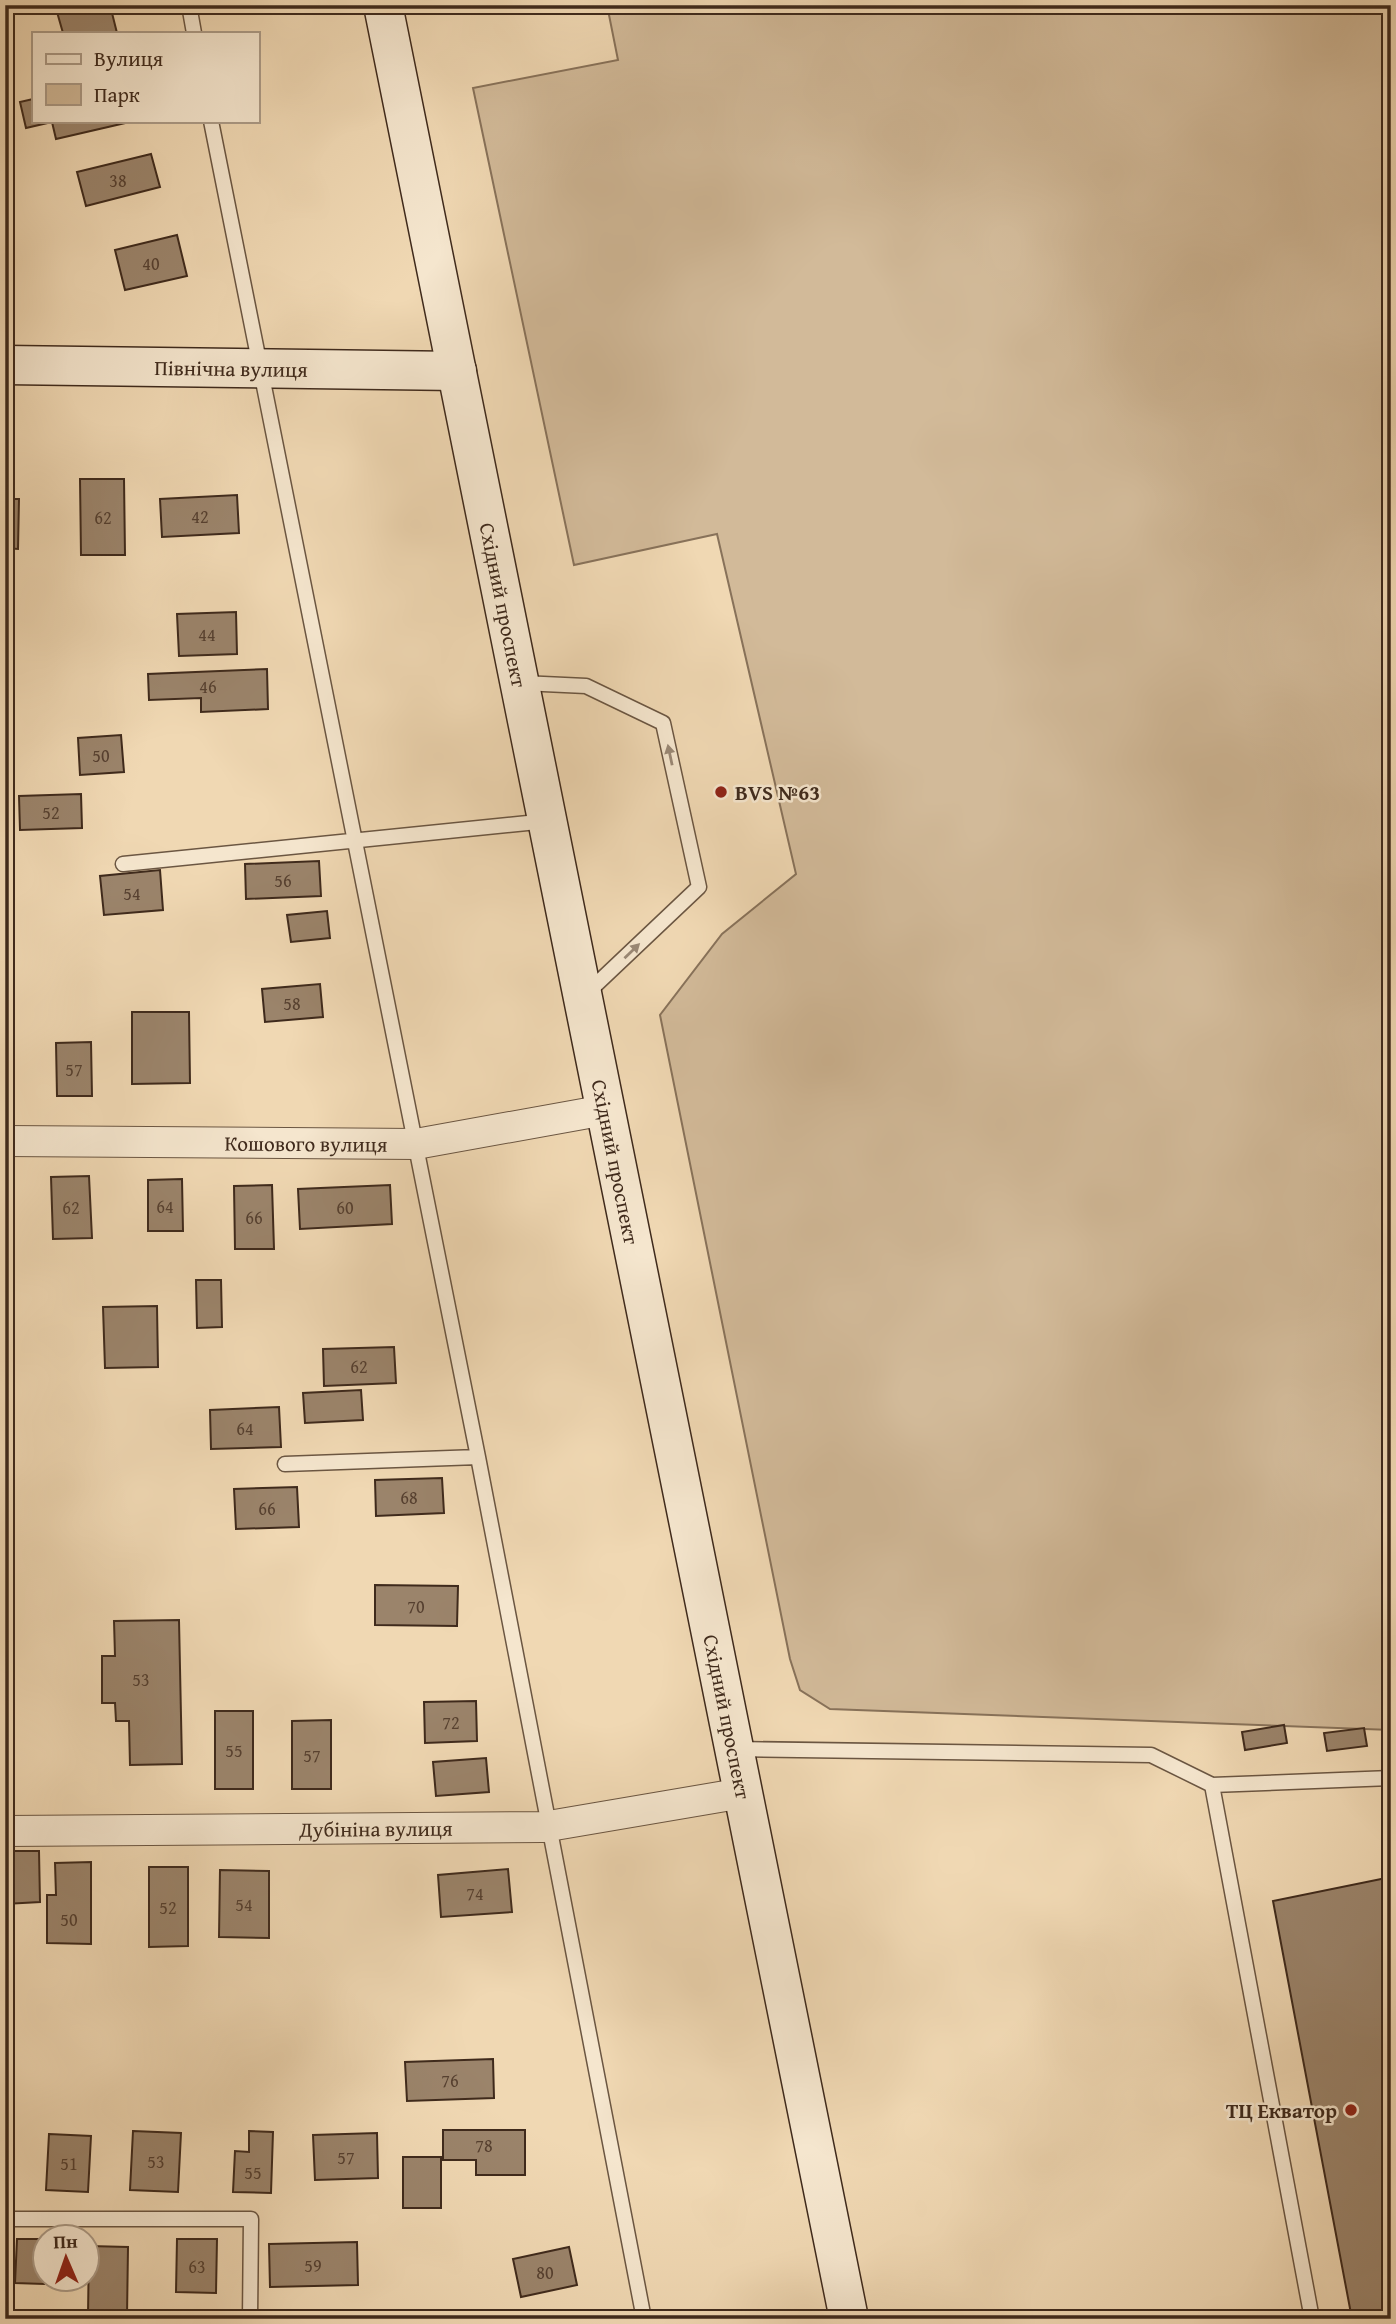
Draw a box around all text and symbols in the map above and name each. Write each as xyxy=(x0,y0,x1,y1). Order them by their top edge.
legend xyxy=(32,32,259,122)
text: Вулиця xyxy=(94,43,164,74)
text: Парк xyxy=(94,79,140,110)
house number: 38 xyxy=(109,167,127,194)
house number: 40 xyxy=(142,250,160,277)
street label: Північна вулиця xyxy=(154,351,308,385)
house number: 42 xyxy=(191,503,209,530)
house number: 62 xyxy=(94,504,112,531)
street label: Східний проспект xyxy=(472,520,536,690)
house number: 44 xyxy=(198,621,216,648)
house number: 46 xyxy=(199,673,217,700)
house number: 50 xyxy=(92,742,110,769)
one-way arrow xyxy=(664,744,675,766)
place label: BVS №63 xyxy=(735,777,820,808)
marker: BVS №63 xyxy=(713,784,729,800)
house number: 52 xyxy=(42,799,60,826)
house number: 56 xyxy=(274,867,292,894)
house number: 54 xyxy=(123,880,141,907)
one-way arrow xyxy=(623,943,640,959)
house number: 58 xyxy=(283,990,301,1017)
house number: 57 xyxy=(65,1056,83,1083)
street label: Східний проспект xyxy=(584,1077,648,1247)
street label: Кошового вулиця xyxy=(224,1127,388,1159)
house number: 64 xyxy=(156,1193,174,1220)
house number: 62 xyxy=(62,1194,80,1221)
house number: 60 xyxy=(336,1194,354,1221)
house number: 66 xyxy=(245,1204,263,1231)
house number: 62 xyxy=(350,1353,368,1380)
house number: 64 xyxy=(236,1415,254,1442)
house number: 68 xyxy=(400,1484,418,1511)
house number: 66 xyxy=(258,1495,276,1522)
house number: 70 xyxy=(407,1593,425,1620)
street label: Східний проспект xyxy=(696,1632,759,1802)
house number: 53 xyxy=(132,1666,150,1693)
house number: 72 xyxy=(442,1709,460,1736)
house number: 55 xyxy=(225,1737,243,1764)
house number: 57 xyxy=(303,1742,321,1769)
street label: Дубініна вулиця xyxy=(298,1812,453,1844)
house number: 74 xyxy=(466,1880,484,1907)
house number: 54 xyxy=(235,1891,253,1918)
house number: 52 xyxy=(159,1894,177,1921)
house number: 50 xyxy=(60,1906,78,1933)
house number: 76 xyxy=(441,2067,459,2094)
place label: ТЦ Екватор xyxy=(1226,2095,1337,2126)
marker: ТЦ Екватор xyxy=(1343,2102,1359,2118)
house number: 78 xyxy=(475,2132,493,2159)
house number: 57 xyxy=(337,2144,355,2171)
house number: 53 xyxy=(147,2148,165,2175)
house number: 51 xyxy=(60,2150,78,2177)
house number: 55 xyxy=(244,2159,262,2186)
north arrow xyxy=(32,2222,102,2292)
text: Пн xyxy=(53,2227,78,2255)
house number: 59 xyxy=(304,2252,322,2279)
house number: 63 xyxy=(188,2253,206,2280)
house number: 80 xyxy=(536,2259,554,2286)

